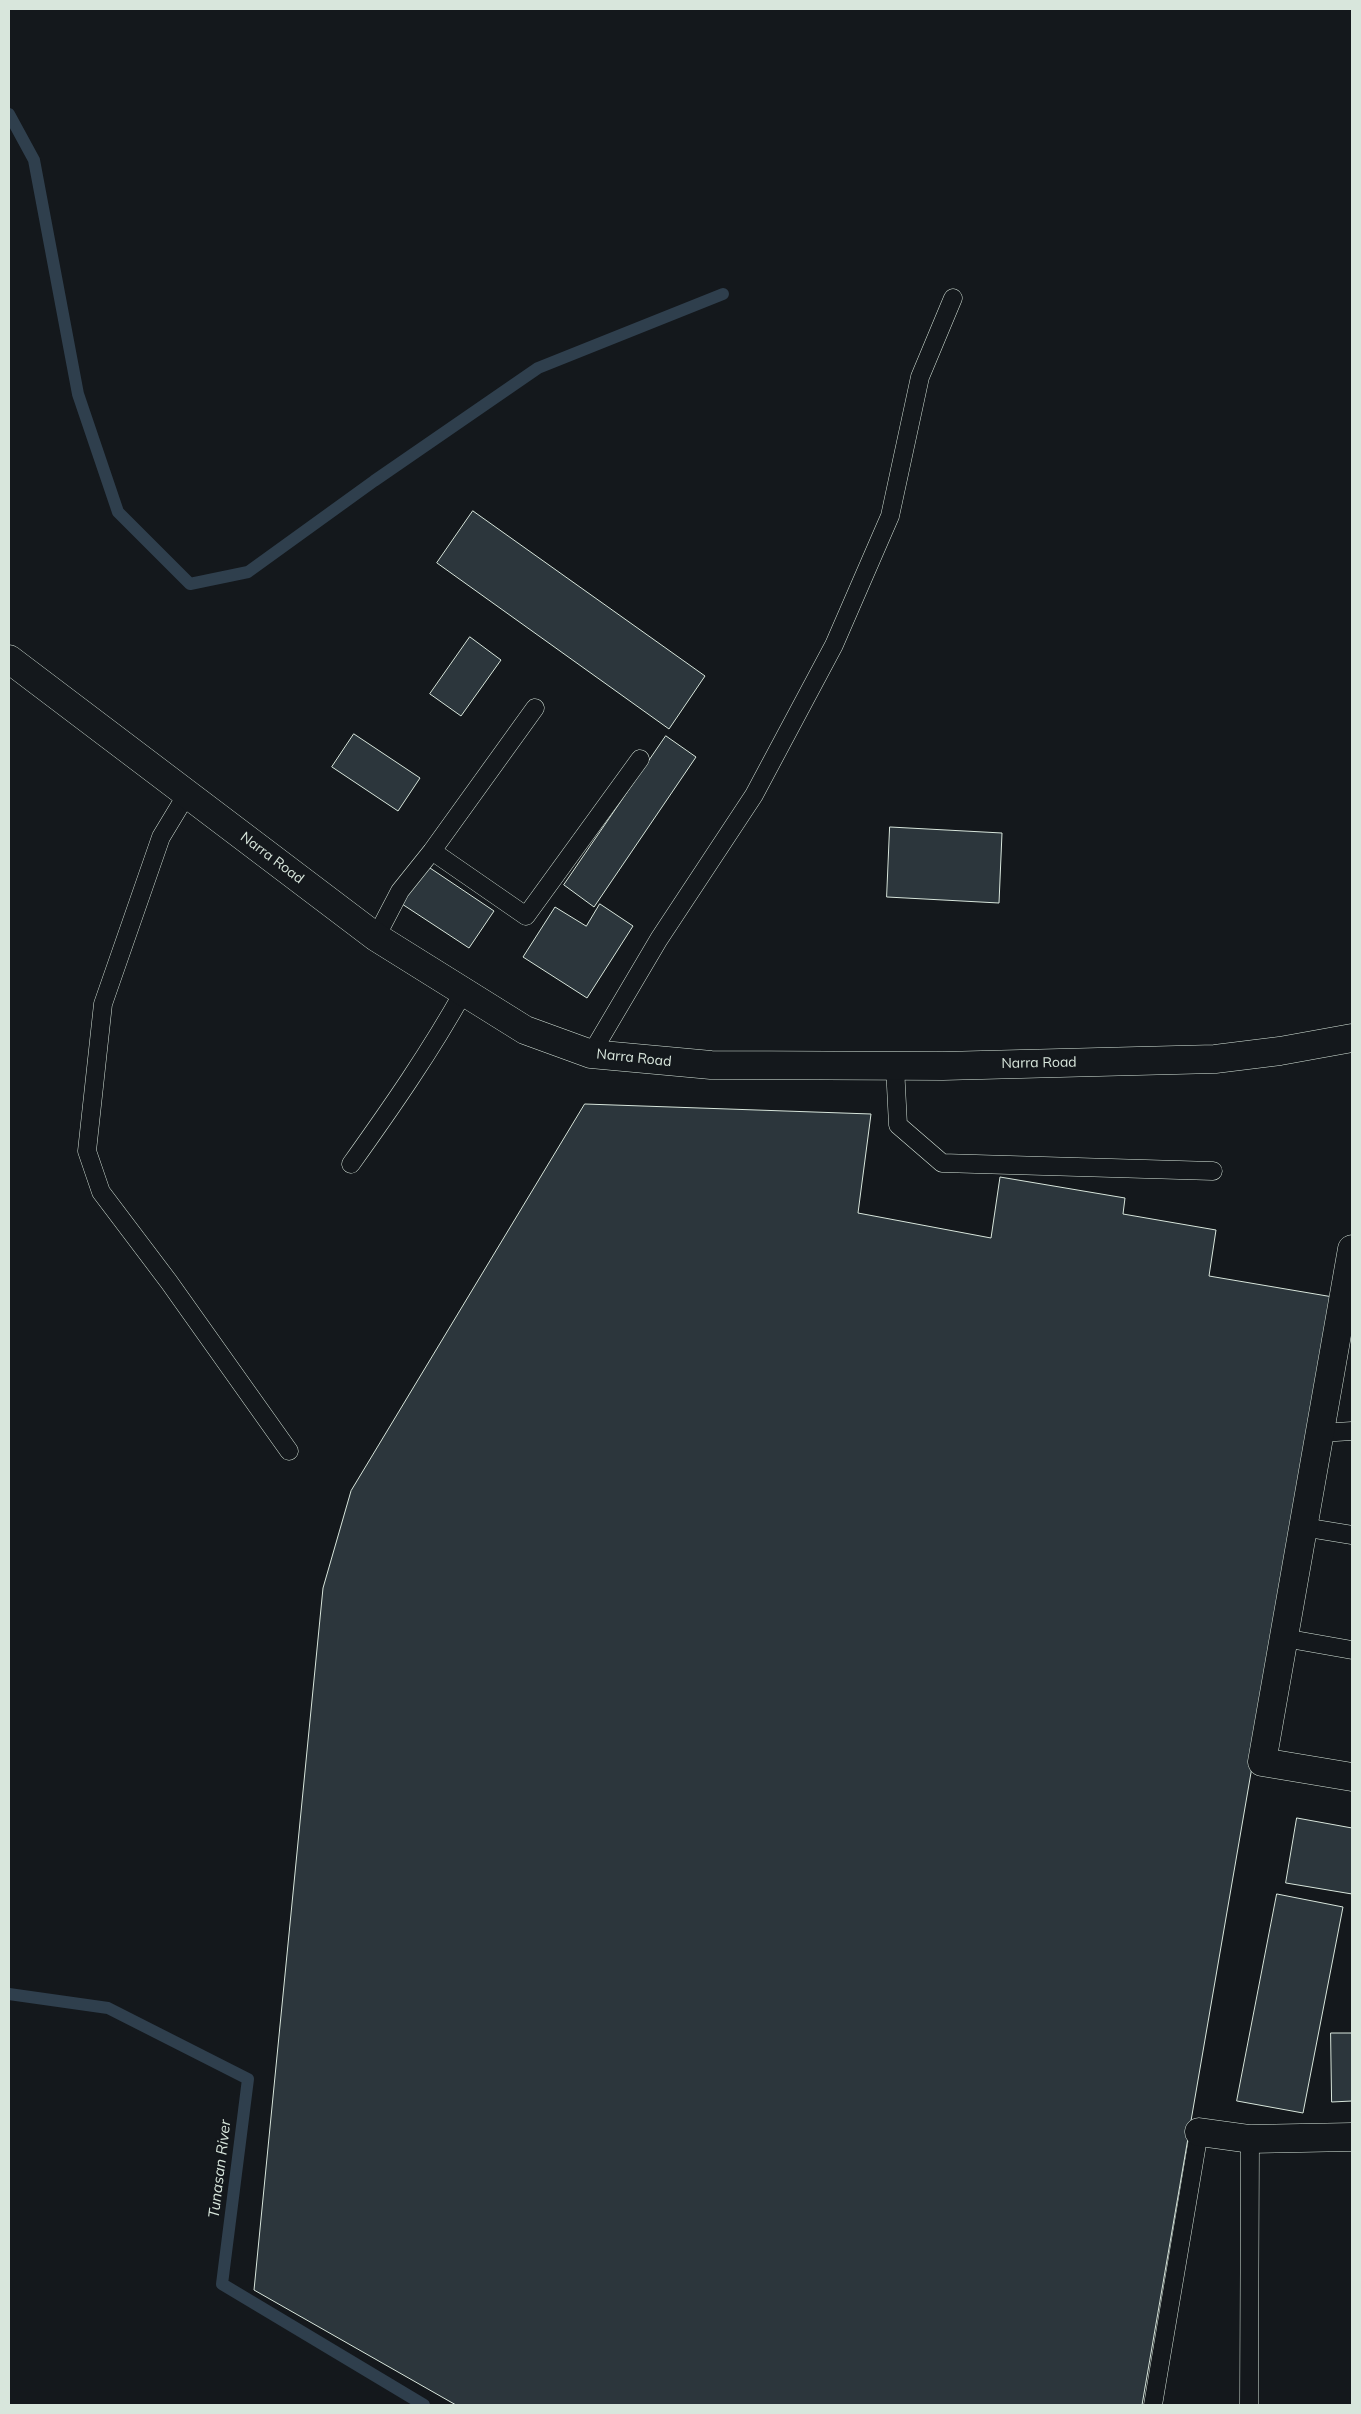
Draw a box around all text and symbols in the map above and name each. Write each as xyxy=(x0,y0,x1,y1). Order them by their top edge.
street label: Narra Road xyxy=(237,829,307,887)
street label: Narra Road xyxy=(596,1046,672,1070)
street label: Narra Road xyxy=(1001,1054,1077,1072)
water label: Tunasan River xyxy=(205,2119,235,2219)

